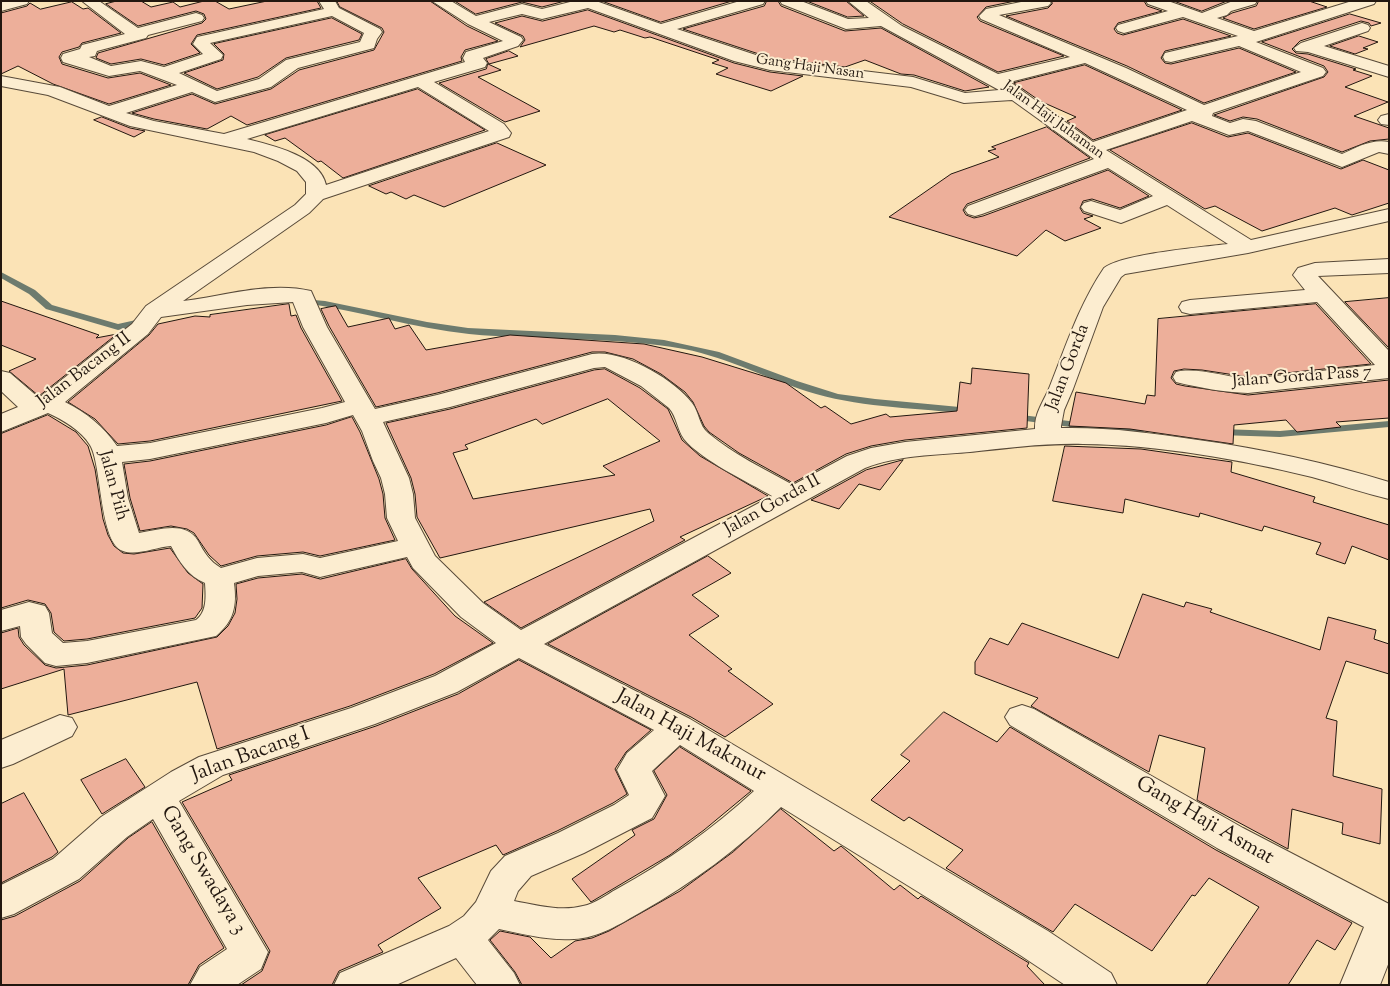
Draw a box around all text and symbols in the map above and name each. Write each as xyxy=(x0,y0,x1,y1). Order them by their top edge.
street label: Gang Haji Nasan xyxy=(755,51,865,85)
street label: Jalan Haji Juhaman xyxy=(999,78,1107,164)
street label: Jalan Gorda xyxy=(1043,322,1095,414)
street label: Jalan Bacang II xyxy=(34,329,136,413)
street label: Jalan Gorda Pass 7 xyxy=(1231,362,1373,394)
street label: Jalan Piih xyxy=(92,448,132,524)
street label: Jalan Gorda II xyxy=(721,471,825,541)
street label: Jalan Haji Makmur xyxy=(610,685,770,789)
street label: Jalan Bacang I xyxy=(189,723,313,789)
street label: Gang Haji Asmat xyxy=(1130,772,1278,872)
street label: Gang Swadaya 3 xyxy=(154,802,250,940)

